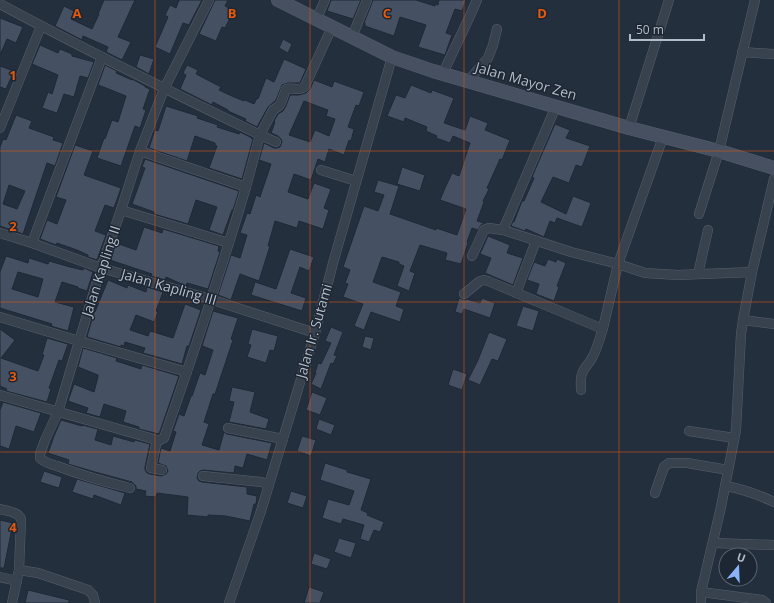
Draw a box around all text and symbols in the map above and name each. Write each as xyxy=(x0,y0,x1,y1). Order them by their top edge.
text: A xyxy=(73,4,82,22)
text: B xyxy=(228,4,237,22)
text: C xyxy=(383,4,391,22)
text: D xyxy=(537,4,547,22)
scale bar xyxy=(630,16,704,42)
text: 50 m xyxy=(636,21,664,38)
street label: Jalan Mayor Zen xyxy=(471,56,579,104)
text: 1 xyxy=(9,66,17,84)
text: 2 xyxy=(9,217,17,235)
street label: Jalan Kapling II xyxy=(76,223,124,321)
street label: Jalan Kapling III xyxy=(117,263,219,309)
street label: Jalan Ir. Sutami xyxy=(290,281,336,382)
text: 3 xyxy=(9,367,17,385)
text: 4 xyxy=(9,518,17,536)
north arrow xyxy=(718,547,758,587)
text: U xyxy=(735,549,748,566)

